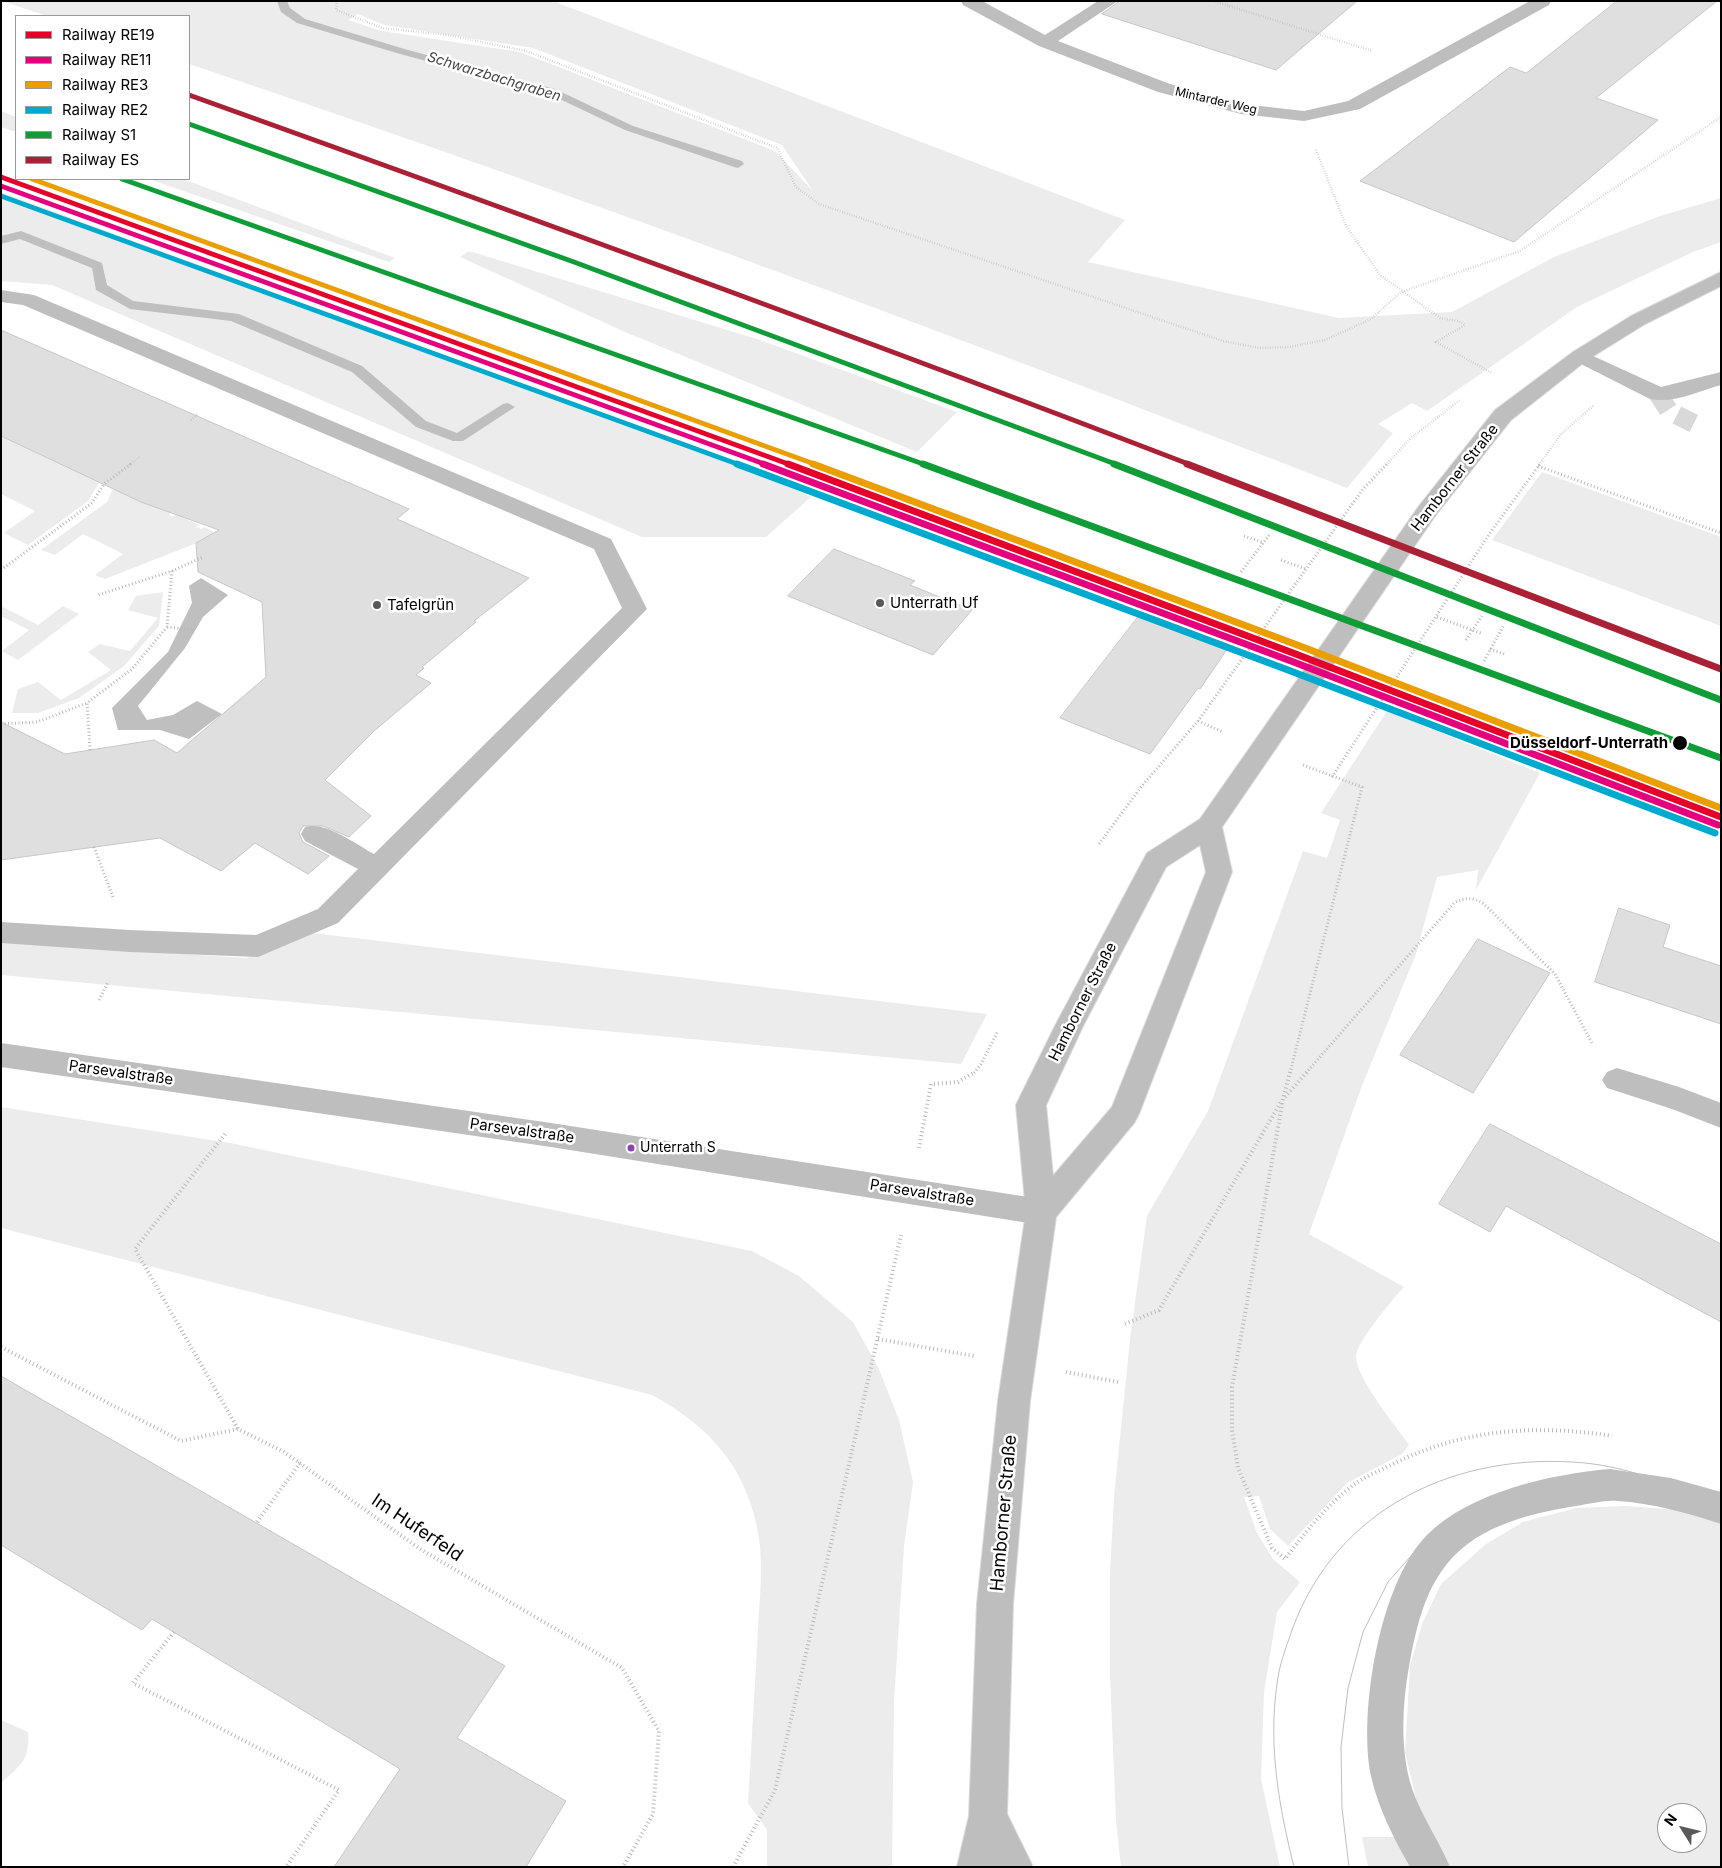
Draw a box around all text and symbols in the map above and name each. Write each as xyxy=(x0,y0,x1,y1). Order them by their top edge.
legend xyxy=(15,15,190,180)
text: Railway RE19 xyxy=(62,25,154,44)
water label: Schwarzbachgraben xyxy=(425,49,563,105)
text: Railway RE11 xyxy=(62,50,151,69)
text: Railway RE3 xyxy=(62,75,148,94)
street label: Mintarder Weg xyxy=(1174,85,1258,117)
text: Railway RE2 xyxy=(62,100,148,119)
text: Railway S1 xyxy=(62,125,136,144)
text: Railway ES xyxy=(62,150,139,169)
street label: Hamborner Straße xyxy=(1408,421,1502,535)
place label: Unterrath Uf xyxy=(890,594,978,612)
place label: Tafelgrün xyxy=(387,596,454,614)
marker: Unterrath Uf xyxy=(874,597,886,609)
marker: Tafelgrün xyxy=(371,599,383,611)
place label: Düsseldorf-Unterrath xyxy=(1510,734,1668,752)
marker: Düsseldorf-Unterrath xyxy=(1671,734,1689,752)
street label: Hamborner Straße xyxy=(1045,940,1121,1064)
street label: Parsevalstraße xyxy=(68,1057,174,1089)
street label: Parsevalstraße xyxy=(469,1115,575,1147)
place label: Unterrath S xyxy=(640,1140,716,1156)
marker: Unterrath S xyxy=(626,1143,636,1153)
street label: Parsevalstraße xyxy=(869,1176,975,1210)
street label: Hamborner Straße xyxy=(986,1434,1022,1592)
street label: Im Huferfeld xyxy=(367,1490,467,1566)
north arrow xyxy=(1657,1803,1707,1853)
text: N xyxy=(1660,1810,1680,1829)

